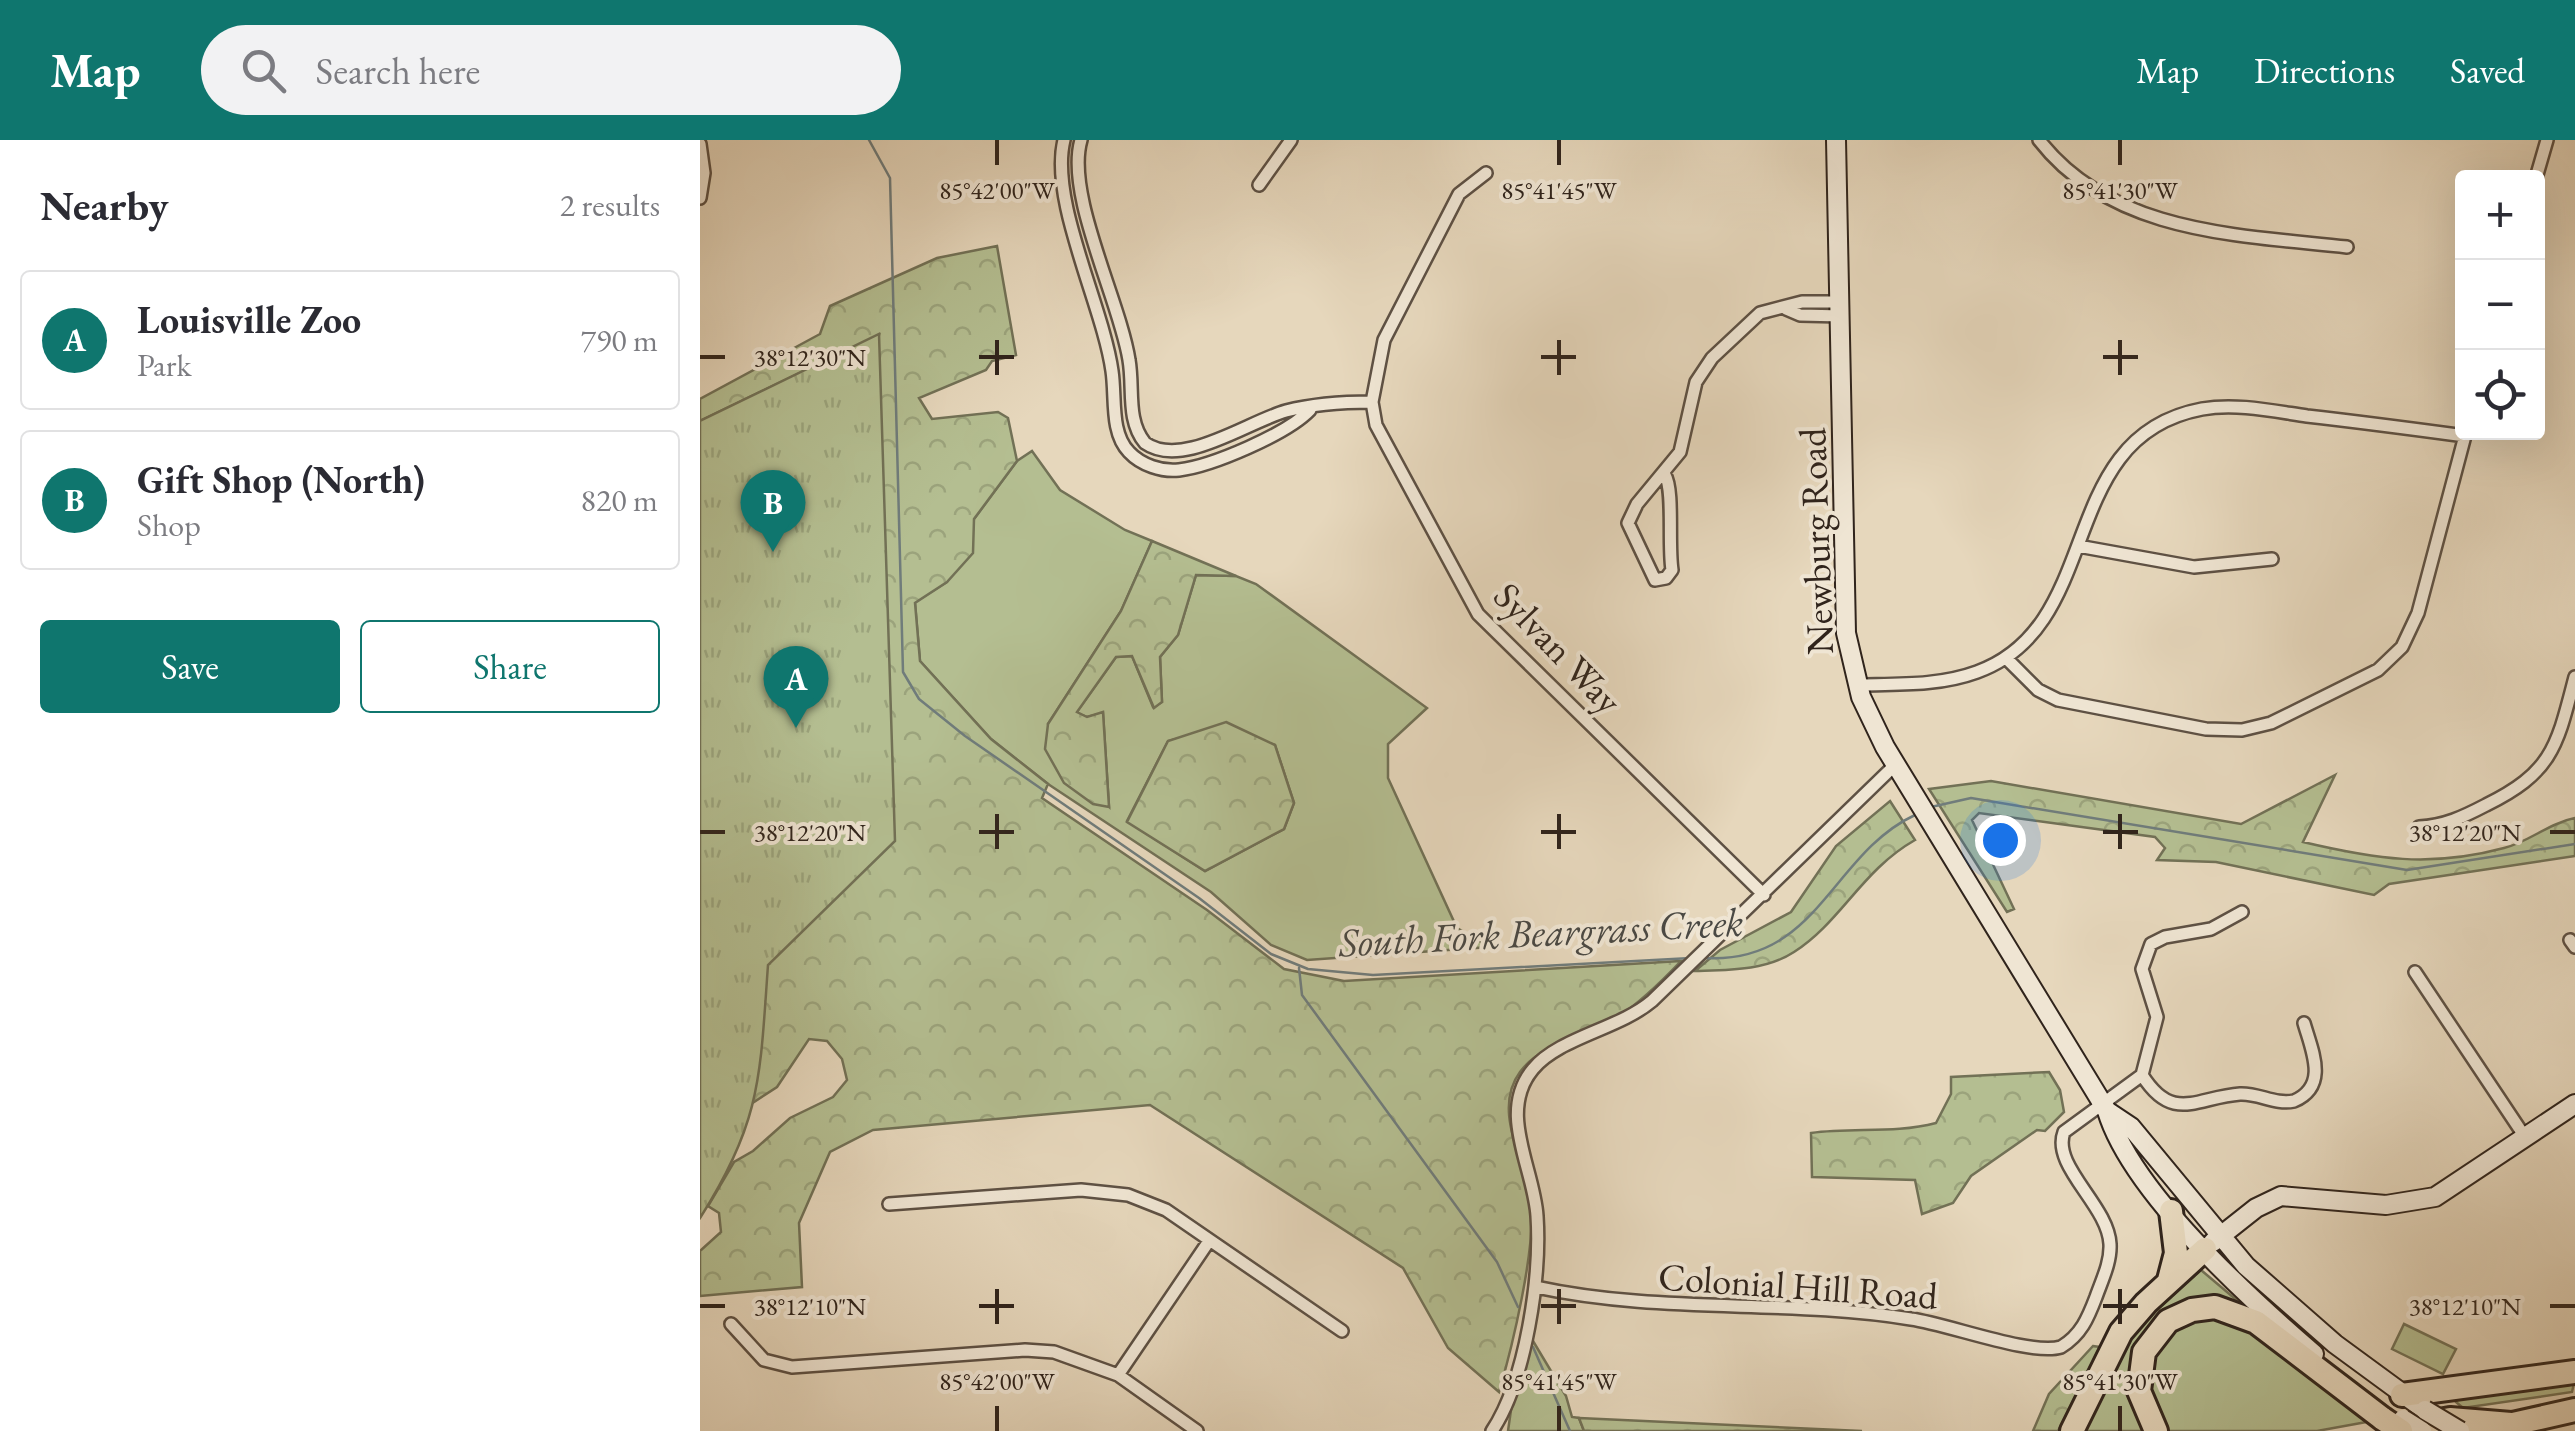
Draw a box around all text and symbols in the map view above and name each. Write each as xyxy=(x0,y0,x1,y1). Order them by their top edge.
search box xyxy=(201,25,901,115)
text: Map xyxy=(50,39,141,101)
icon: search xyxy=(236,43,291,98)
text: Search here xyxy=(316,46,480,95)
text: Map xyxy=(2136,48,2199,93)
text: Directions xyxy=(2254,48,2395,93)
text: Saved xyxy=(2450,48,2525,93)
map controls xyxy=(2455,170,2545,440)
button: + xyxy=(2455,170,2545,260)
text: 85°42'00"W xyxy=(939,174,1056,206)
text: 85°41'45"W xyxy=(1501,174,1618,206)
text: 85°41'30"W xyxy=(2062,174,2179,206)
text: Nearby xyxy=(40,178,169,233)
text: 2 results xyxy=(560,184,660,226)
button: − xyxy=(2455,260,2545,350)
text: Louisville Zoo xyxy=(137,295,361,344)
text: A xyxy=(63,319,86,361)
text: 790 m xyxy=(581,319,658,361)
text: 38°12'30"N xyxy=(754,341,866,373)
text: Park xyxy=(137,344,192,386)
button: locate xyxy=(2455,350,2545,440)
street label: Newburg Road xyxy=(1787,426,1844,655)
text: Gift Shop (North) xyxy=(137,455,425,504)
pin: B xyxy=(740,470,806,552)
text: B xyxy=(64,479,85,521)
text: 820 m xyxy=(581,479,658,521)
text: Shop xyxy=(137,504,201,546)
street label: Sylvan Way xyxy=(1484,571,1633,724)
button: Save xyxy=(40,620,340,713)
button: Share xyxy=(360,620,660,713)
pin: A xyxy=(764,646,828,728)
your location xyxy=(1975,815,2026,866)
text: 38°12'20"N xyxy=(754,816,866,848)
text: 38°12'20"N xyxy=(2409,816,2521,848)
water label: South Fork Beargrass Creek xyxy=(1336,895,1745,969)
street label: Colonial Hill Road xyxy=(1657,1251,1940,1320)
text: 38°12'10"N xyxy=(754,1290,866,1322)
text: 38°12'10"N xyxy=(2409,1290,2521,1322)
text: 85°42'00"W xyxy=(939,1365,1056,1397)
text: 85°41'45"W xyxy=(1501,1365,1618,1397)
text: 85°41'30"W xyxy=(2062,1365,2179,1397)

